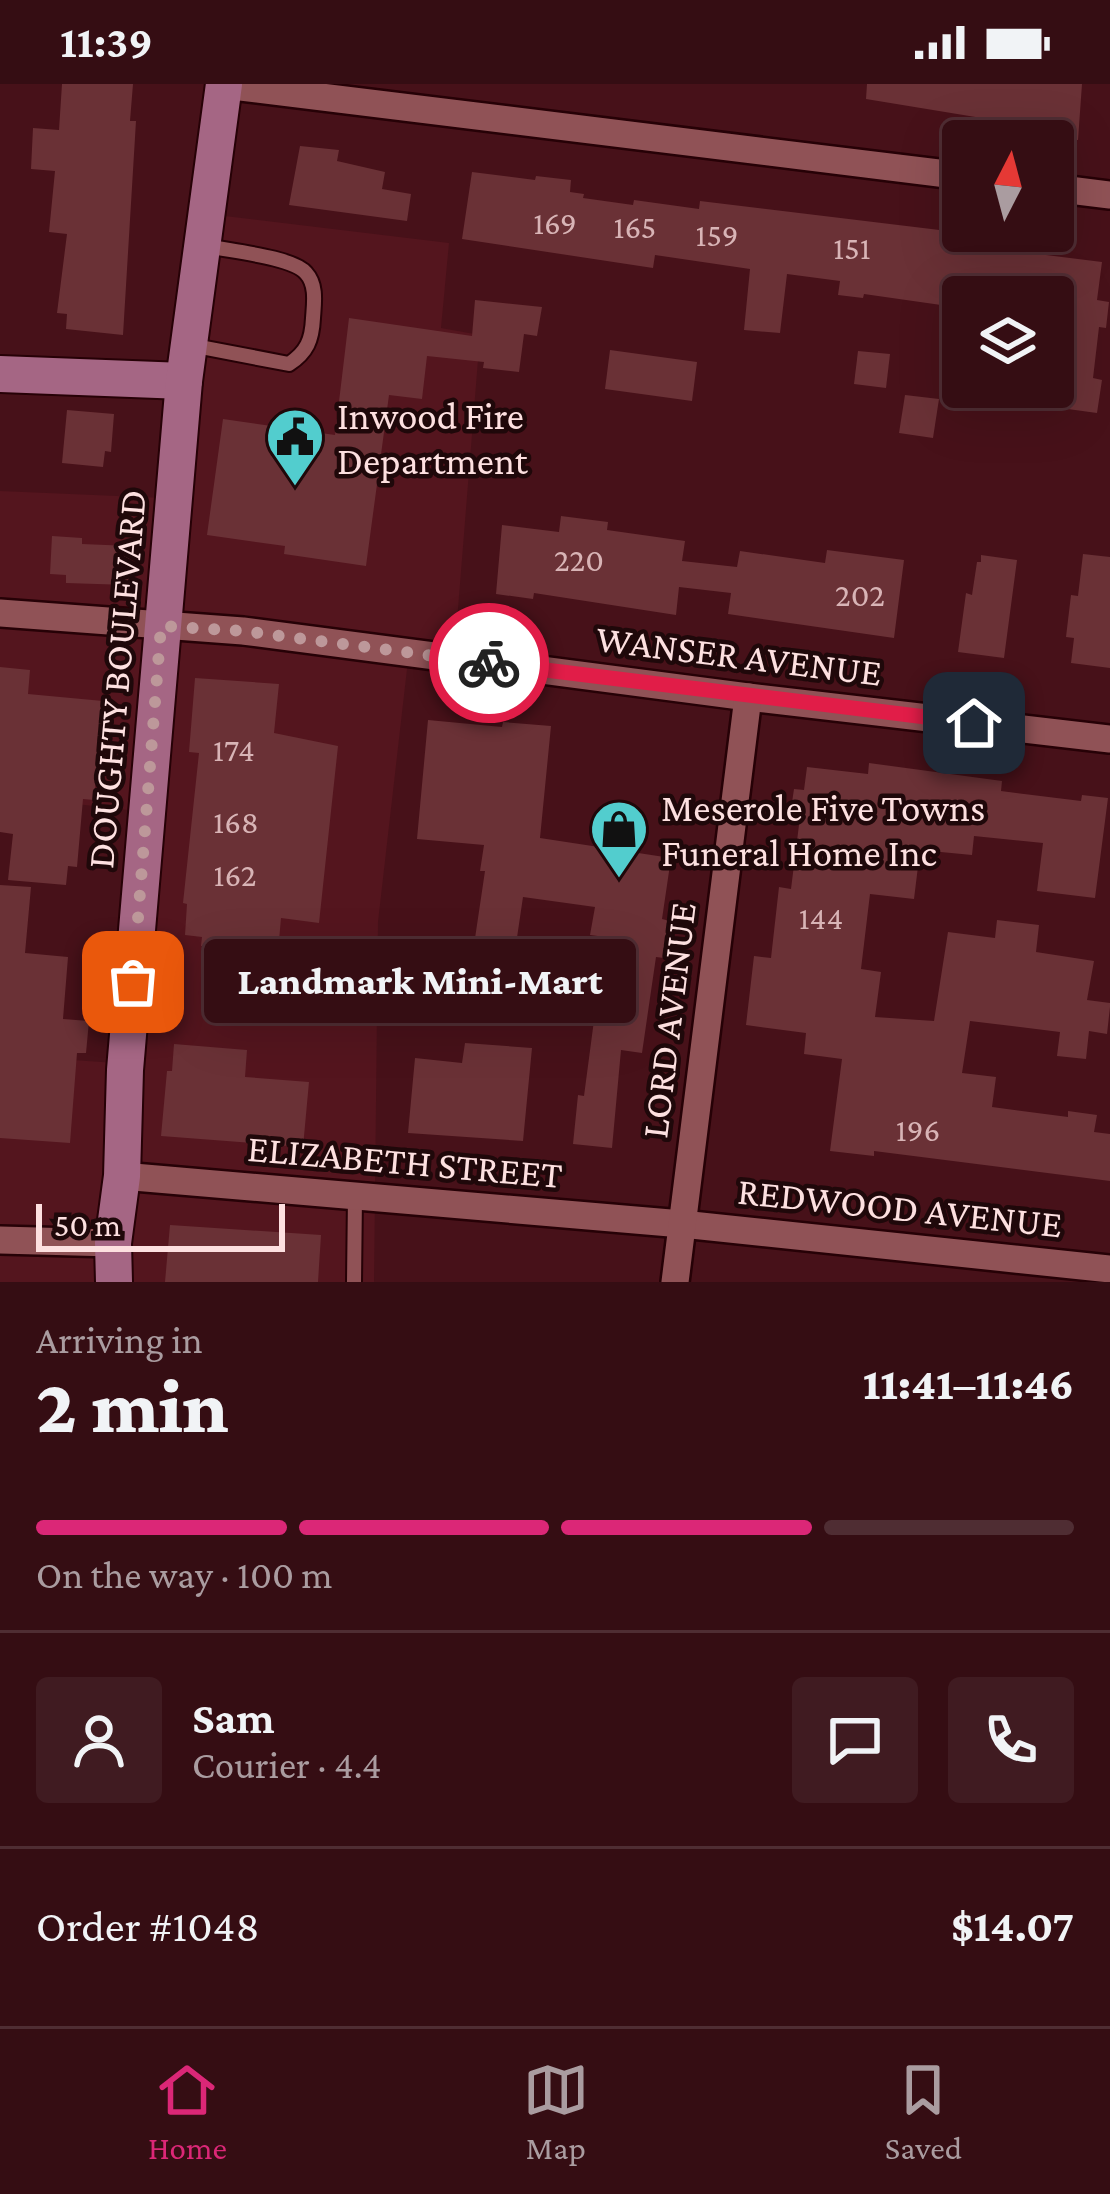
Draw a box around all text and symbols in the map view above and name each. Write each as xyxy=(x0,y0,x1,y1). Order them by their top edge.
text: 11:39 xyxy=(60,17,153,67)
north arrow xyxy=(942,120,1074,252)
map controls xyxy=(942,120,1074,408)
house number: 169 xyxy=(533,204,577,241)
house number: 165 xyxy=(614,208,656,245)
house number: 159 xyxy=(696,216,738,253)
house number: 151 xyxy=(833,229,871,266)
button: layers xyxy=(942,276,1074,408)
place label: Inwood Fire Department xyxy=(337,394,529,483)
public building icon: Inwood Fire Department xyxy=(264,406,326,488)
street label: DOUGHTY BOULEVARD xyxy=(78,488,154,870)
house number: 220 xyxy=(554,541,604,578)
house number: 202 xyxy=(835,576,885,613)
courier xyxy=(429,603,549,723)
street label: WANSER AVENUE xyxy=(594,616,884,694)
icon: bike xyxy=(456,630,522,696)
pin xyxy=(923,672,1025,774)
icon: home xyxy=(941,690,1007,756)
house number: 174 xyxy=(213,731,255,768)
place label: Meserole Five Towns Funeral Home Inc xyxy=(661,786,985,874)
shop icon: Meserole Five Towns Funeral Home Inc xyxy=(588,798,650,880)
house number: 168 xyxy=(213,803,259,840)
house number: 162 xyxy=(214,856,256,893)
house number: 144 xyxy=(799,899,843,936)
street label: LORD AVENUE xyxy=(632,900,704,1140)
pin xyxy=(82,931,184,1033)
callout: Landmark Mini-Mart xyxy=(205,940,637,1024)
icon: bag xyxy=(100,949,166,1015)
text: Landmark Mini-Mart xyxy=(237,959,603,1002)
house number: 196 xyxy=(896,1111,940,1148)
street label: ELIZABETH STREET xyxy=(246,1126,564,1196)
street label: REDWOOD AVENUE xyxy=(736,1169,1064,1245)
scale bar xyxy=(36,1198,285,1251)
text: 50 m xyxy=(54,1206,121,1243)
text: Arriving in xyxy=(36,1318,203,1361)
text: 11:41–11:46 xyxy=(863,1359,1074,1409)
text: 2 min xyxy=(36,1362,229,1449)
text: On the way · 100 m xyxy=(36,1553,333,1596)
button: person xyxy=(36,1677,162,1803)
button: chat xyxy=(792,1677,918,1803)
button: phone xyxy=(948,1677,1074,1803)
text: Sam xyxy=(192,1693,275,1743)
text: Courier · 4.4 xyxy=(192,1743,382,1786)
text: Order #1048 xyxy=(36,1901,260,1951)
text: $14.07 xyxy=(951,1901,1074,1951)
tab: Home xyxy=(148,2057,227,2166)
tab: Map xyxy=(523,2057,589,2166)
tab: Saved xyxy=(885,2057,962,2166)

